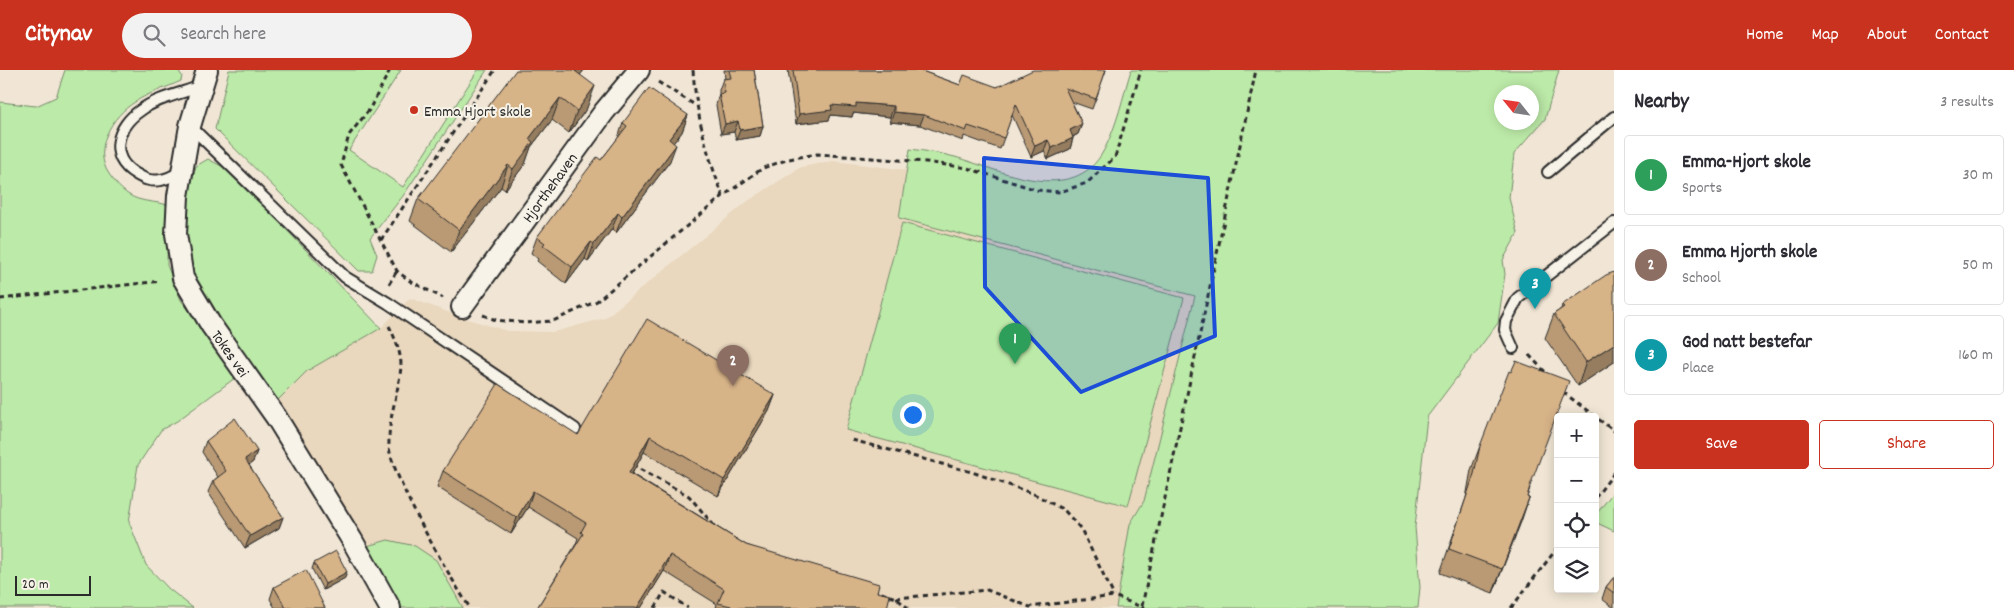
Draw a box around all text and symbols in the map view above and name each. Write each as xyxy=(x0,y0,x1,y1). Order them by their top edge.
search box xyxy=(122,13,472,58)
text: Citynav xyxy=(25,18,92,52)
icon: search xyxy=(140,21,168,49)
text: Search here xyxy=(180,22,266,49)
text: Home xyxy=(1746,23,1783,48)
text: Map xyxy=(1811,23,1839,48)
text: About xyxy=(1867,23,1907,48)
text: Contact xyxy=(1935,23,1989,48)
north arrow xyxy=(1494,85,1539,130)
text: Nearby xyxy=(1634,88,1689,118)
text: 3 results xyxy=(1940,91,1994,114)
place label: Emma Hjort skole xyxy=(424,101,531,124)
marker: Emma Hjort skole xyxy=(408,104,420,116)
street label: Hjorthehaven xyxy=(518,149,584,228)
text: Emma-Hjort skole xyxy=(1682,150,1811,177)
text: 1 xyxy=(1649,164,1653,187)
text: 30 m xyxy=(1963,164,1993,187)
text: Sports xyxy=(1682,177,1722,200)
text: Emma Hjorth skole xyxy=(1682,240,1817,267)
text: 2 xyxy=(1648,254,1655,277)
text: 50 m xyxy=(1962,254,1993,277)
text: School xyxy=(1682,267,1721,290)
pin: 3 xyxy=(1519,268,1551,309)
pin: 1 xyxy=(999,323,1031,364)
street label: Tokes vei xyxy=(204,326,254,383)
text: God natt bestefar xyxy=(1682,330,1812,357)
text: 3 xyxy=(1647,344,1655,367)
text: 160 m xyxy=(1958,344,1993,367)
pin: 2 xyxy=(717,345,749,386)
text: Place xyxy=(1682,357,1714,380)
your location xyxy=(900,402,926,428)
map controls xyxy=(1554,413,1599,593)
button: + xyxy=(1554,413,1599,458)
button: Save xyxy=(1634,420,1809,469)
button: Share xyxy=(1819,420,1994,469)
button: − xyxy=(1554,458,1599,503)
button: locate xyxy=(1554,503,1599,548)
button: layers xyxy=(1554,548,1599,593)
scale bar xyxy=(15,573,91,596)
text: 20 m xyxy=(22,575,49,595)

